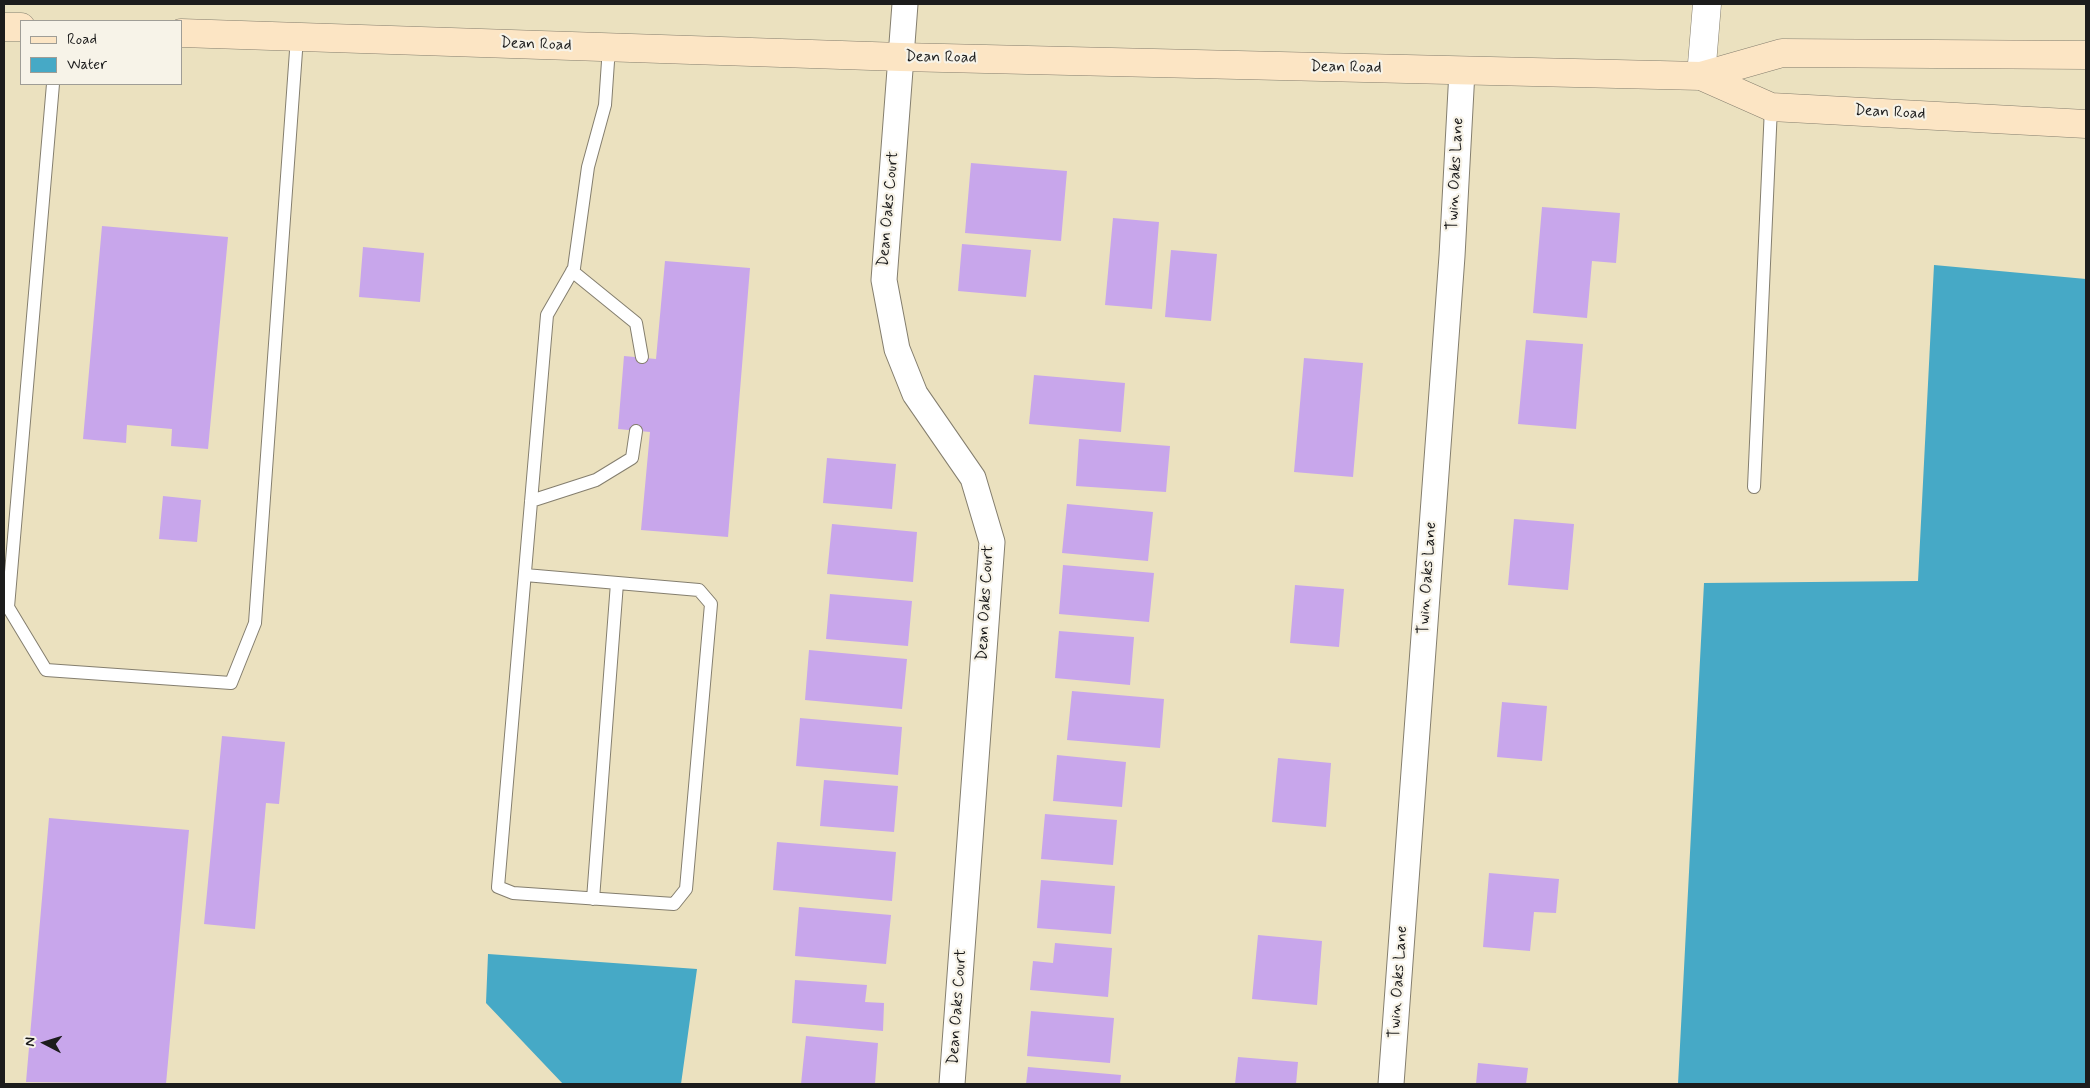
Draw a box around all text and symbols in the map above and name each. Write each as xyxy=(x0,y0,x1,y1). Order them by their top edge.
legend xyxy=(20,20,182,85)
text: Road xyxy=(67,30,97,50)
street label: Dean Road xyxy=(500,34,572,56)
street label: Dean Road xyxy=(905,48,977,68)
text: Water xyxy=(67,55,107,75)
street label: Dean Road xyxy=(1310,58,1382,78)
street label: Dean Road xyxy=(1854,102,1926,124)
street label: Twin Oaks Lane xyxy=(1443,117,1469,231)
street label: Dean Oaks Court xyxy=(874,151,904,267)
street label: Twin Oaks Lane xyxy=(1414,521,1442,635)
street label: Dean Oaks Court xyxy=(973,545,999,661)
street label: Twin Oaks Lane xyxy=(1385,925,1413,1039)
street label: Dean Oaks Court xyxy=(944,949,972,1065)
north arrow xyxy=(20,1018,70,1068)
text: N xyxy=(21,1036,39,1047)

